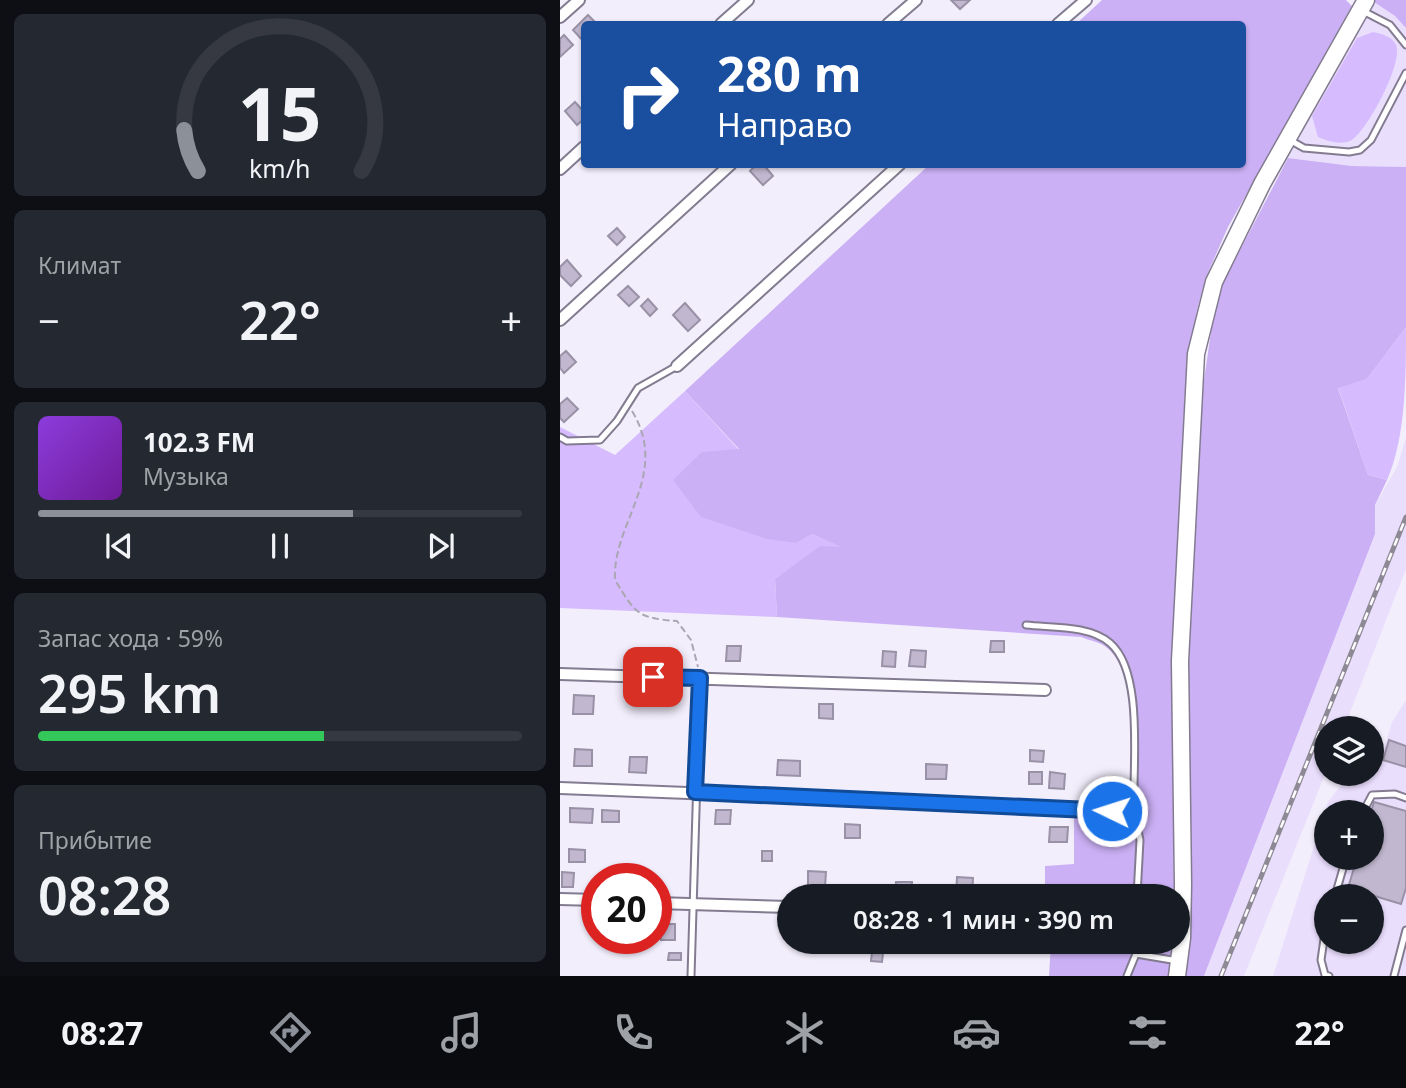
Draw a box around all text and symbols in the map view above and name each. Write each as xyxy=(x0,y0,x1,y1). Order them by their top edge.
text: 280 m xyxy=(717,40,862,106)
icon: right xyxy=(602,49,693,140)
text: 15 xyxy=(238,63,322,162)
text: Направо xyxy=(717,103,852,146)
text: km/h xyxy=(249,151,311,185)
text: Климат xyxy=(38,249,121,281)
text: 22° xyxy=(239,284,321,355)
text: − xyxy=(38,294,60,346)
text: + xyxy=(500,294,522,346)
text: 102.3 FM xyxy=(143,424,255,460)
text: Музыка xyxy=(143,460,229,492)
icon: previous xyxy=(100,527,138,565)
icon: pause xyxy=(261,527,299,565)
icon: next xyxy=(422,527,460,565)
text: Запас хода · 59% xyxy=(38,622,223,654)
pin xyxy=(623,647,683,707)
text: 295 km xyxy=(38,657,221,728)
icon: arrive xyxy=(634,658,672,696)
map controls xyxy=(1314,716,1384,954)
button: layers xyxy=(1314,716,1384,786)
position arrow xyxy=(1075,774,1149,848)
button: + xyxy=(1314,800,1384,870)
text: Прибытие xyxy=(38,824,152,856)
text: 08:28 xyxy=(38,859,171,930)
speed limit sign: 20 xyxy=(581,863,672,954)
button: − xyxy=(1314,884,1384,954)
text: 08:28 · 1 мин · 390 m xyxy=(853,901,1114,937)
icon: directions xyxy=(266,1008,315,1057)
icon: music xyxy=(437,1008,486,1057)
icon: phone xyxy=(609,1008,658,1057)
icon: climate xyxy=(780,1008,829,1057)
icon: car xyxy=(952,1008,1001,1057)
icon: filters xyxy=(1123,1008,1172,1057)
text: 08:27 xyxy=(61,1011,143,1054)
text: 22° xyxy=(1295,1011,1345,1054)

